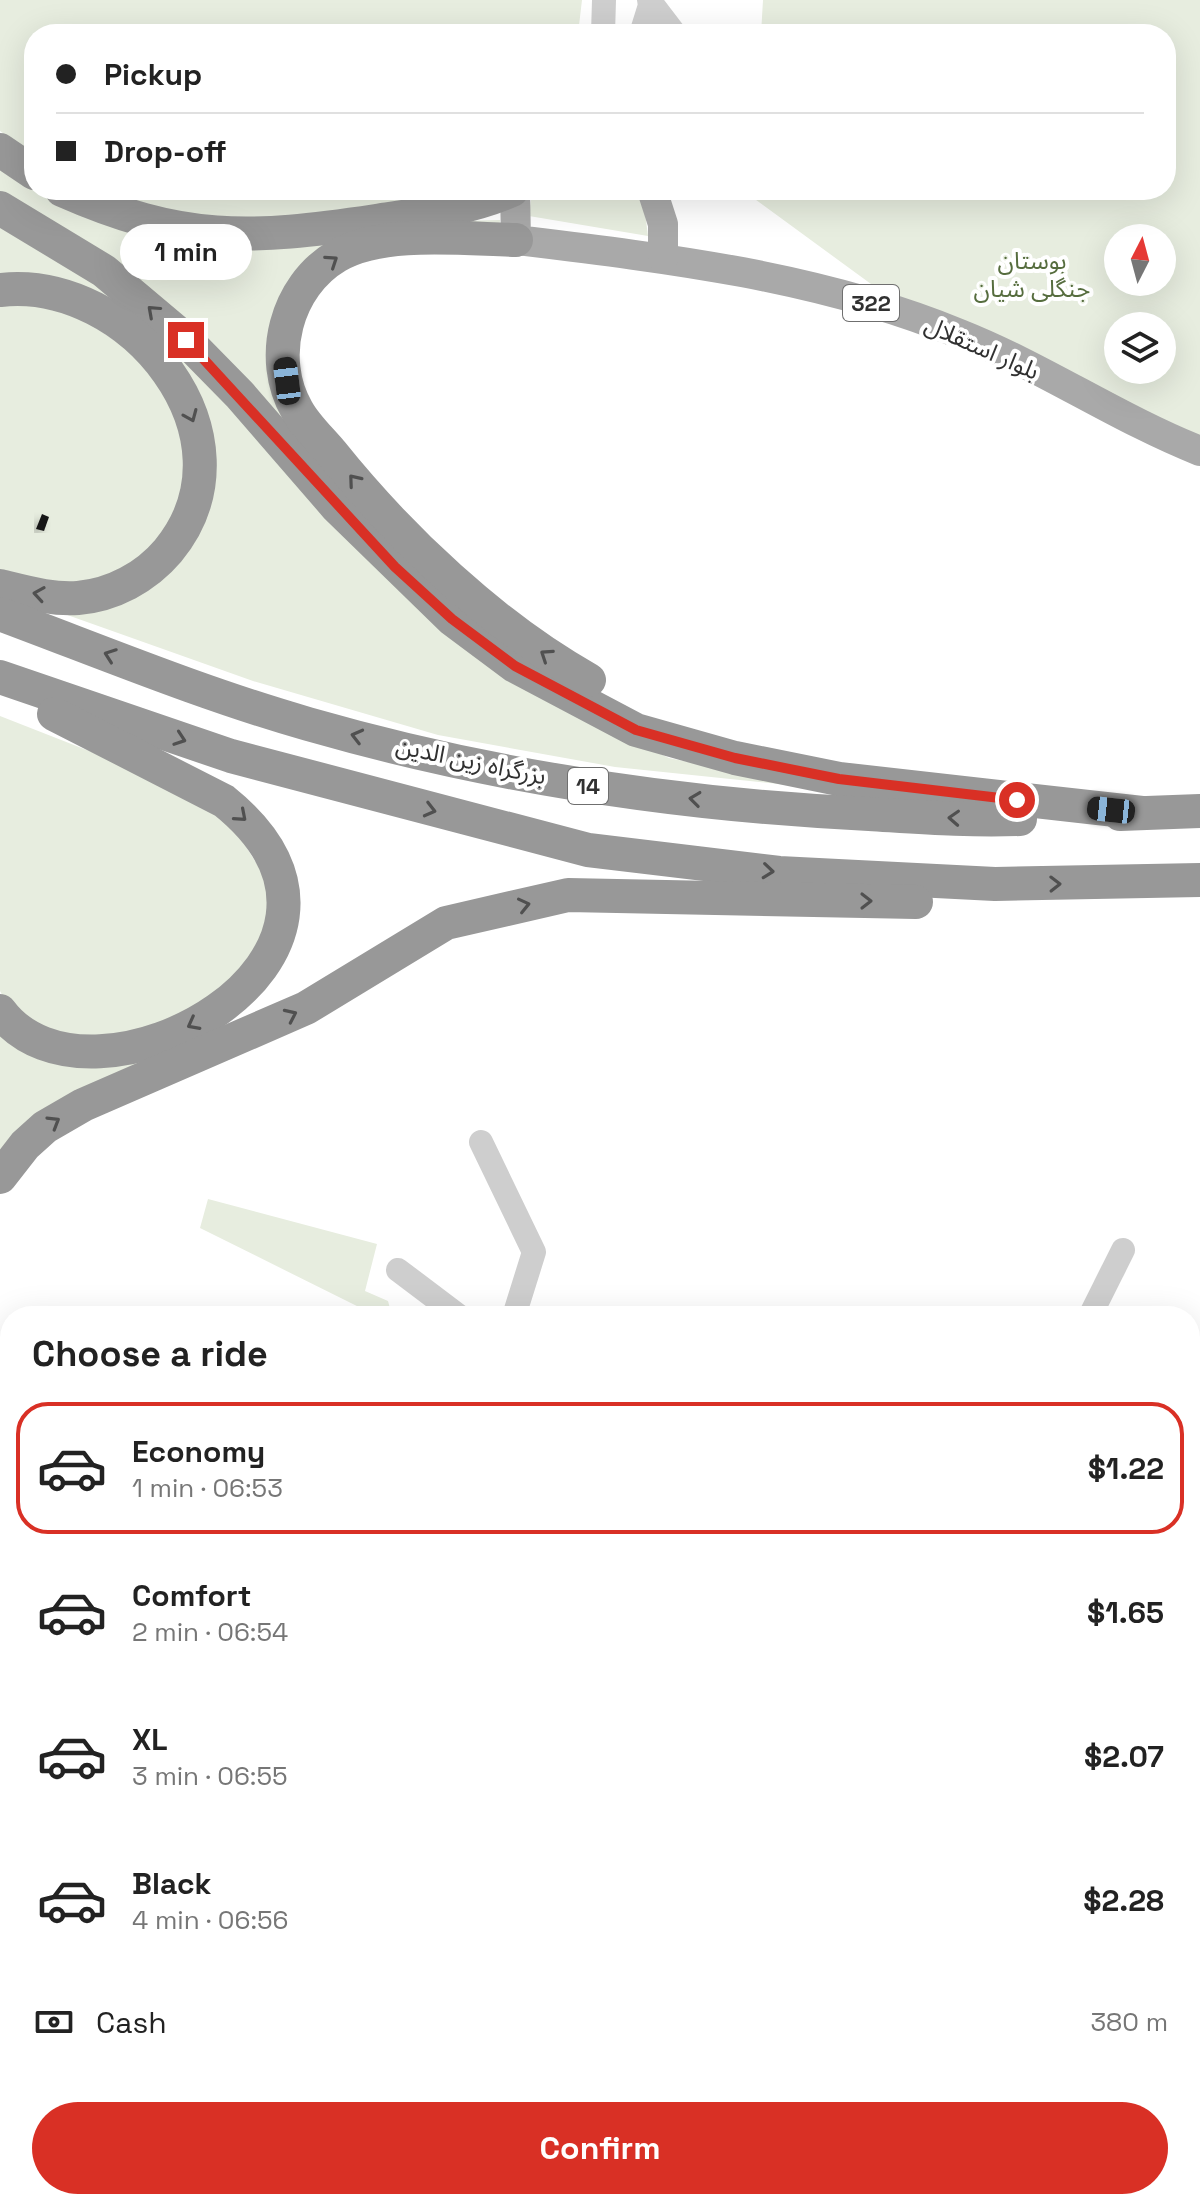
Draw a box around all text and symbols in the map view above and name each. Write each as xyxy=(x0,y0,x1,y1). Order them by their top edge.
text: Pickup xyxy=(104,55,202,94)
text: Drop-off xyxy=(104,132,227,171)
callout: 1 min xyxy=(120,224,252,280)
north arrow xyxy=(1104,224,1176,296)
map controls xyxy=(1104,224,1176,384)
text: 1 min xyxy=(154,235,218,269)
park label: بوستان جنگلی شیان xyxy=(974,245,1090,304)
one-way arrow xyxy=(324,256,338,271)
road number: 322 xyxy=(843,285,899,321)
one-way arrow xyxy=(148,306,163,320)
street label: بلوار استقلال xyxy=(920,309,1044,387)
button: layers xyxy=(1104,312,1176,384)
route end xyxy=(168,322,204,358)
car xyxy=(272,356,302,406)
one-way arrow xyxy=(181,407,197,422)
one-way arrow xyxy=(349,475,364,489)
one-way arrow xyxy=(33,587,46,604)
one-way arrow xyxy=(104,648,118,665)
one-way arrow xyxy=(540,649,555,664)
one-way arrow xyxy=(172,729,186,745)
one-way arrow xyxy=(351,729,365,746)
street label: بزرگراه زین الدین xyxy=(393,729,549,792)
road number: 14 xyxy=(568,768,608,804)
route start xyxy=(999,782,1035,818)
one-way arrow xyxy=(688,791,701,808)
car xyxy=(1086,796,1136,824)
one-way arrow xyxy=(422,800,436,817)
one-way arrow xyxy=(232,806,247,821)
one-way arrow xyxy=(947,810,960,827)
one-way arrow xyxy=(761,863,774,880)
one-way arrow xyxy=(1049,875,1062,893)
one-way arrow xyxy=(860,892,873,910)
one-way arrow xyxy=(516,897,530,914)
one-way arrow xyxy=(283,1009,297,1025)
one-way arrow xyxy=(186,1014,201,1029)
one-way arrow xyxy=(45,1116,60,1132)
text: Choose a ride xyxy=(32,1331,268,1377)
icon: car xyxy=(36,1432,108,1504)
text: Economy xyxy=(132,1432,265,1471)
text: $1.22 xyxy=(1088,1449,1164,1488)
text: 1 min · 06:53 xyxy=(132,1471,283,1505)
icon: car xyxy=(36,1576,108,1648)
text: Comfort xyxy=(132,1576,251,1615)
text: $1.65 xyxy=(1087,1593,1164,1632)
text: 2 min · 06:54 xyxy=(132,1615,288,1649)
icon: car xyxy=(36,1720,108,1792)
text: XL xyxy=(132,1720,168,1759)
text: $2.07 xyxy=(1084,1737,1164,1776)
text: 3 min · 06:55 xyxy=(132,1759,288,1793)
icon: car xyxy=(36,1864,108,1936)
text: Black xyxy=(132,1864,211,1903)
text: $2.28 xyxy=(1083,1881,1164,1920)
text: 4 min · 06:56 xyxy=(132,1903,288,1937)
icon: cash xyxy=(32,2000,76,2044)
text: Cash xyxy=(96,2003,167,2042)
text: 380 m xyxy=(1090,2005,1168,2039)
button: Confirm xyxy=(32,2102,1168,2194)

